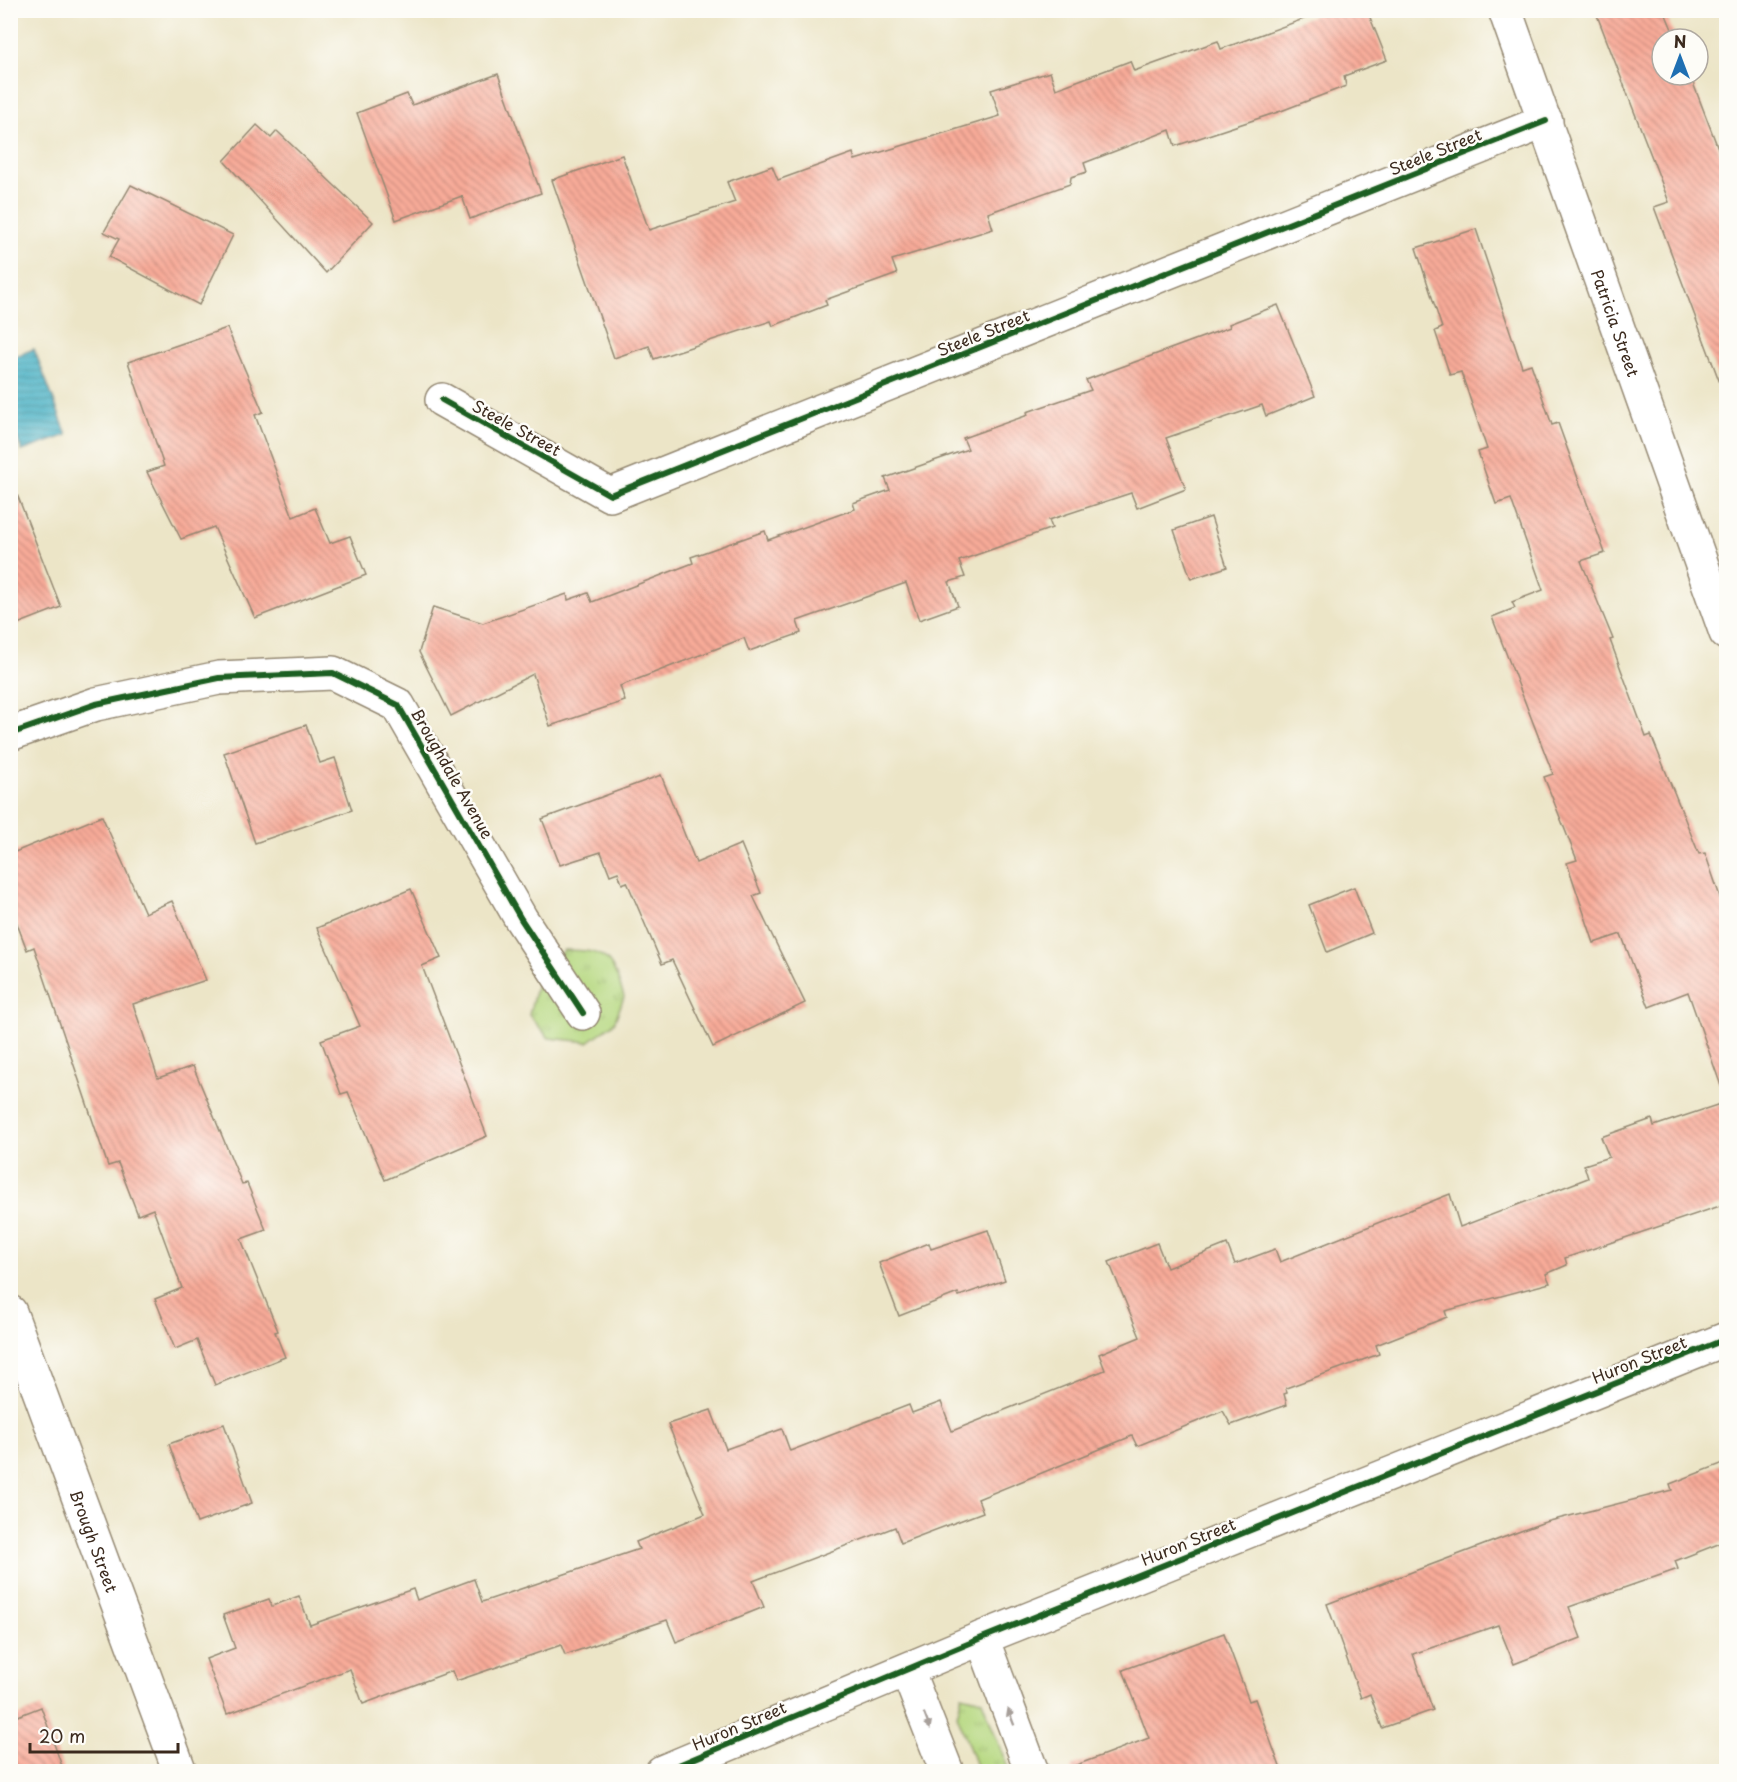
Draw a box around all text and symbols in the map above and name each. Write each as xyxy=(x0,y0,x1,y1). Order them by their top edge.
north arrow xyxy=(1650,27,1710,87)
text: N xyxy=(1674,29,1686,53)
street label: Steele Street xyxy=(1385,121,1485,180)
street label: Patricia Street xyxy=(1586,266,1646,380)
street label: Steele Street xyxy=(933,302,1033,361)
street label: Steele Street xyxy=(468,393,566,461)
street label: Broughdale Avenue xyxy=(406,703,500,843)
street label: Huron Street xyxy=(1588,1329,1690,1389)
street label: Brough Street xyxy=(65,1486,125,1596)
street label: Huron Street xyxy=(1137,1511,1239,1571)
street label: Huron Street xyxy=(688,1694,790,1756)
one-way arrow xyxy=(1006,1708,1015,1726)
one-way arrow xyxy=(922,1712,932,1730)
scale bar xyxy=(30,1716,178,1754)
text: 20 m xyxy=(39,1722,85,1749)

